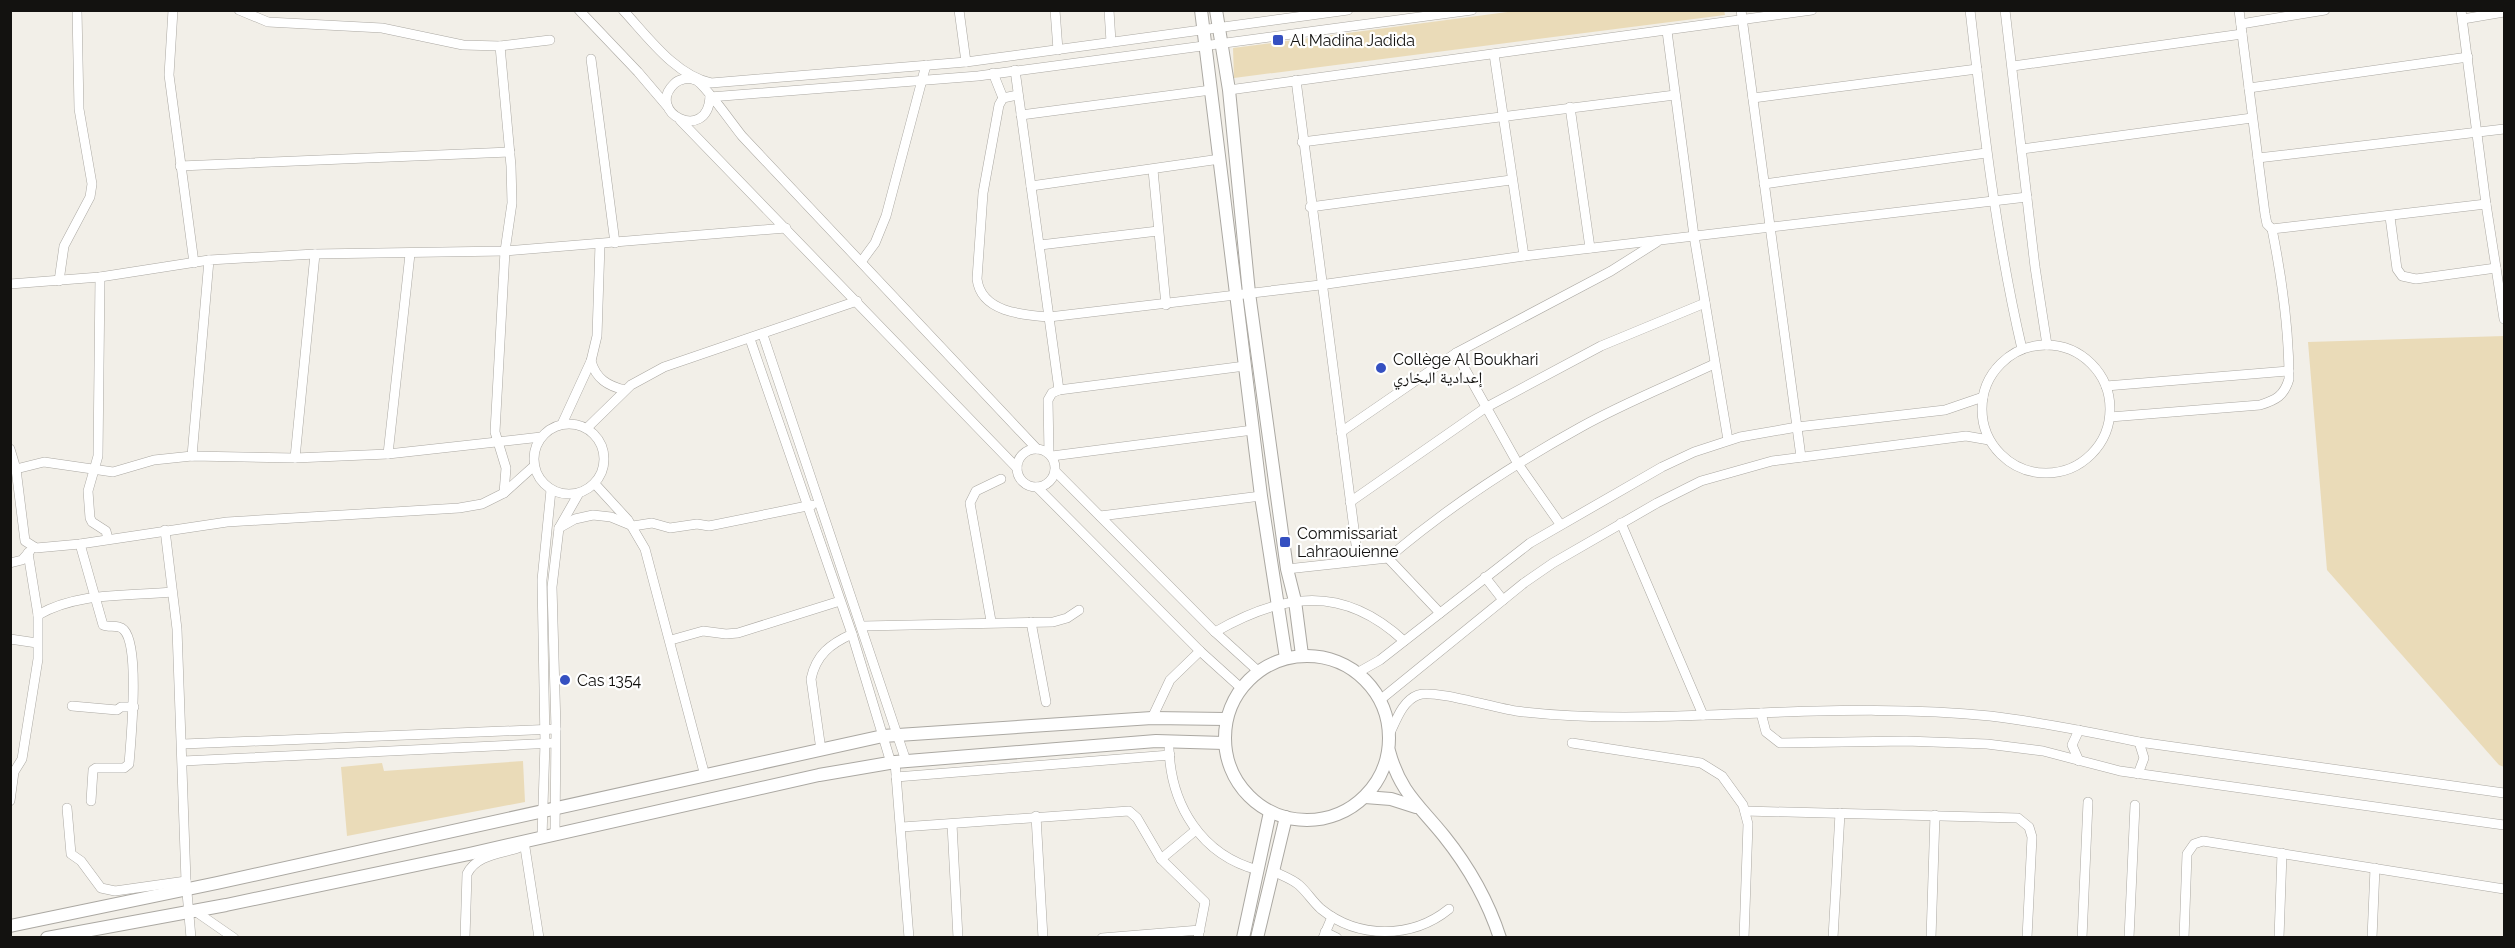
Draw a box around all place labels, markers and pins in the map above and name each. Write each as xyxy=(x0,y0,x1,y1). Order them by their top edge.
place label: Al Madina Jadida xyxy=(1290,31,1415,50)
marker: Al Madina Jadida xyxy=(1271,33,1285,47)
place label: Collège Al Boukhari إعدادية البخاري xyxy=(1393,350,1539,390)
marker: Collège Al Boukhari إعدادية البخاري xyxy=(1374,361,1388,375)
place label: Commissariat Lahraouienne xyxy=(1297,524,1399,561)
marker: Commissariat Lahraouienne xyxy=(1278,535,1292,549)
place label: Cas 1354 xyxy=(577,671,642,690)
marker: Cas 1354 xyxy=(558,673,572,687)

